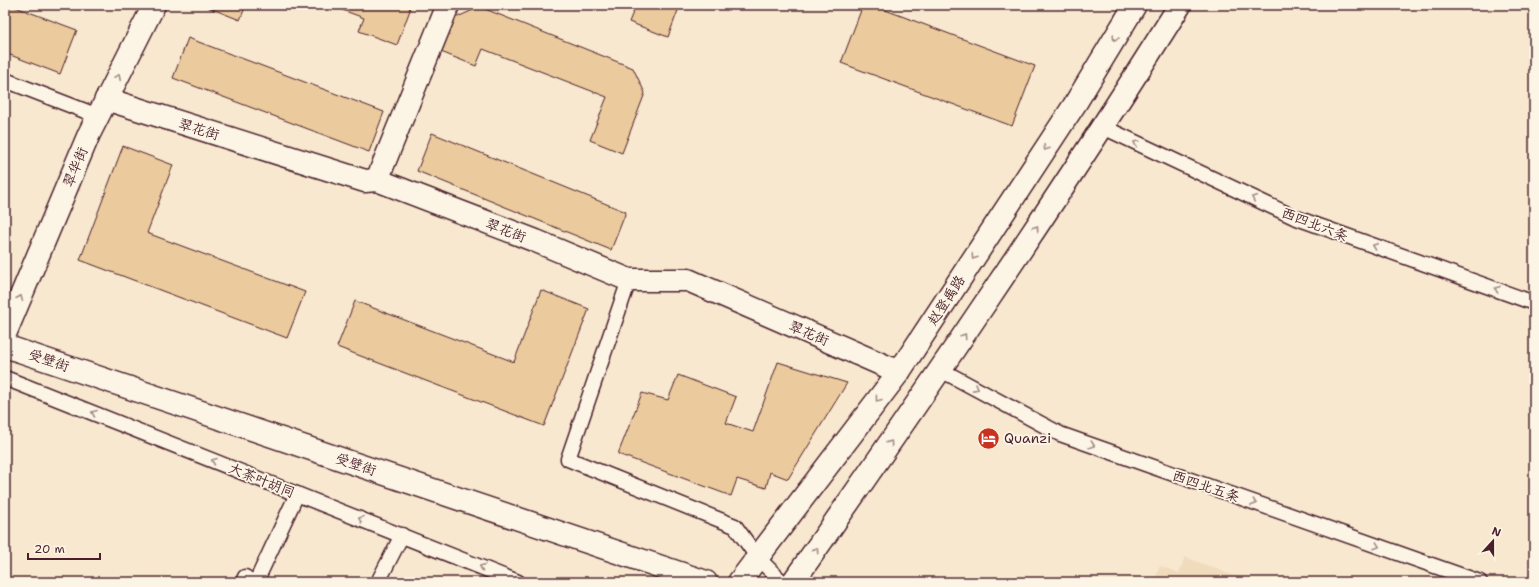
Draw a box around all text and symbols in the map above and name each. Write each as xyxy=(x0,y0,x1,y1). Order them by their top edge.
one-way arrow xyxy=(1112,34,1119,41)
one-way arrow xyxy=(113,73,121,81)
street label: 翠花街 xyxy=(176,114,222,144)
one-way arrow xyxy=(1133,140,1141,148)
street label: 翠华街 xyxy=(59,144,91,190)
one-way arrow xyxy=(1043,144,1050,151)
one-way arrow xyxy=(1251,195,1258,203)
street label: 西四北六条 xyxy=(1279,203,1351,245)
street label: 翠花街 xyxy=(483,214,529,246)
one-way arrow xyxy=(1031,225,1039,232)
one-way arrow xyxy=(1371,242,1378,251)
one-way arrow xyxy=(971,253,979,260)
street label: 赵登禹路 xyxy=(923,272,969,328)
one-way arrow xyxy=(1494,286,1501,294)
one-way arrow xyxy=(15,294,23,302)
street label: 翠花街 xyxy=(786,317,832,349)
one-way arrow xyxy=(959,333,967,340)
street label: 受壁街 xyxy=(26,345,72,375)
one-way arrow xyxy=(972,384,979,391)
one-way arrow xyxy=(876,395,883,402)
one-way arrow xyxy=(90,410,97,418)
hotel icon: Quanzi xyxy=(976,425,1002,451)
place label: Quanzi xyxy=(1004,429,1051,447)
one-way arrow xyxy=(885,441,892,448)
one-way arrow xyxy=(1089,441,1096,449)
street label: 受壁街 xyxy=(333,449,379,479)
one-way arrow xyxy=(211,458,218,466)
street label: 大茶叶胡同 xyxy=(226,459,298,501)
street label: 西四北五条 xyxy=(1170,466,1242,506)
one-way arrow xyxy=(1251,498,1258,506)
one-way arrow xyxy=(358,516,365,524)
north arrow xyxy=(1473,521,1513,561)
text: N xyxy=(1490,524,1503,541)
scale bar xyxy=(28,535,100,561)
text: 20 m xyxy=(34,541,65,557)
one-way arrow xyxy=(1373,541,1380,549)
one-way arrow xyxy=(811,547,819,554)
one-way arrow xyxy=(479,564,486,572)

